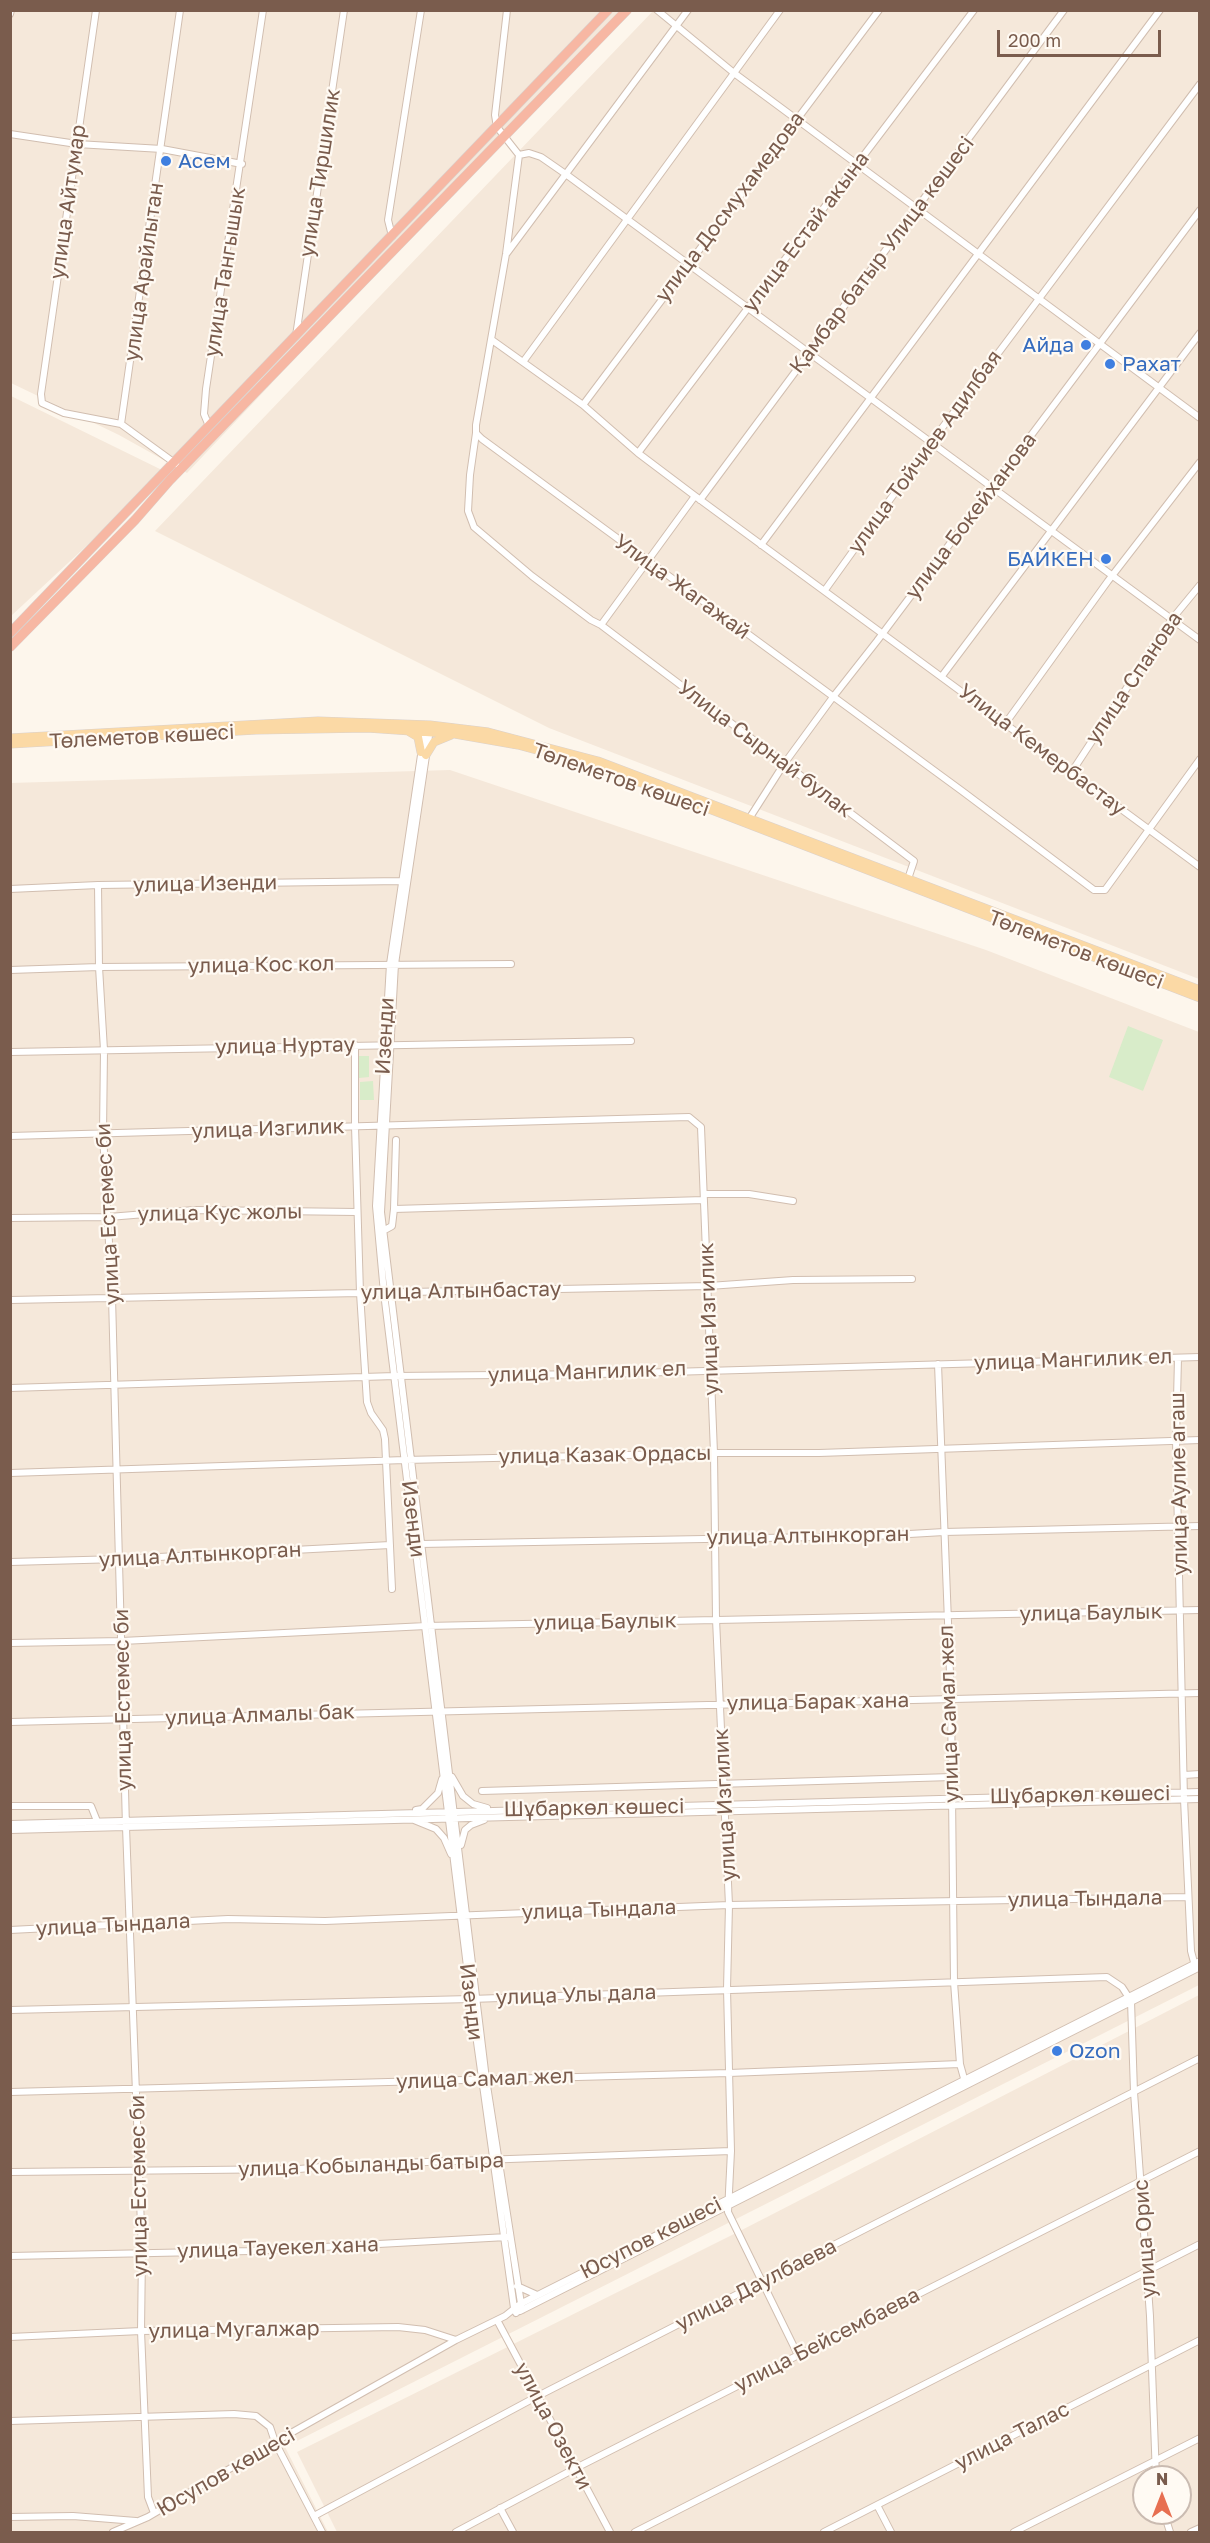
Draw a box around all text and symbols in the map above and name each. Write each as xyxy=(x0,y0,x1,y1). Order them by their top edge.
scale bar xyxy=(1000,18,1164,56)
text: 200 m xyxy=(1008,29,1061,51)
street label: улица Тиршилик xyxy=(294,87,346,259)
street label: улица Досмухамедова xyxy=(650,107,810,307)
street label: улица Айтумар xyxy=(45,123,91,281)
street label: Қамбар батыр Улица көшесі xyxy=(784,131,980,379)
street label: улица Естай акына xyxy=(737,147,875,317)
place label: Асем xyxy=(178,148,231,174)
marker: Асем xyxy=(159,154,173,168)
street label: улица Арайлытан xyxy=(119,181,169,363)
street label: улица Тангышык xyxy=(199,185,251,359)
place label: Айда xyxy=(1022,332,1074,358)
marker: Айда xyxy=(1079,338,1093,352)
street label: улица Тойчиев Адилбая xyxy=(843,345,1007,559)
place label: Рахат xyxy=(1122,351,1181,377)
marker: Рахат xyxy=(1103,357,1117,371)
street label: улица Бокейханова xyxy=(900,428,1042,604)
street label: Улица Жагажай xyxy=(609,529,755,645)
place label: БАЙКЕН xyxy=(1007,546,1094,572)
marker: БАЙКЕН xyxy=(1099,552,1113,566)
street label: улица Спанова xyxy=(1080,607,1188,749)
street label: Улица Сырнай булак xyxy=(672,675,858,823)
street label: Улица Кемербастау xyxy=(953,679,1131,821)
street label: Төлеметов көшесі xyxy=(49,720,235,754)
street label: Төлеметов көшесі xyxy=(529,738,713,822)
street label: улица Изенди xyxy=(133,870,277,898)
street label: Төлеметов көшесі xyxy=(985,905,1167,995)
street label: улица Кос кол xyxy=(187,951,335,979)
street label: Изенди xyxy=(370,997,400,1075)
street label: улица Нуртау xyxy=(215,1032,355,1060)
street label: улица Изгилик xyxy=(191,1114,345,1144)
street label: улица Естемес би xyxy=(91,1122,125,1306)
street label: улица Кус жолы xyxy=(137,1199,303,1227)
street label: улица Изгилик xyxy=(694,1242,724,1396)
street label: улица Алтынбастау xyxy=(360,1277,562,1305)
street label: улица Мангилик ел xyxy=(973,1344,1173,1376)
street label: улица Мангилик ел xyxy=(487,1356,687,1388)
street label: улица Аулие агаш xyxy=(1165,1392,1193,1576)
street label: улица Казак Ордасы xyxy=(498,1441,712,1469)
street label: Изенди xyxy=(396,1479,430,1559)
street label: улица Алтынкорган xyxy=(706,1522,910,1550)
street label: улица Алтынкорган xyxy=(98,1537,302,1573)
street label: улица Баулык xyxy=(1019,1599,1163,1627)
street label: улица Баулык xyxy=(533,1608,677,1636)
street label: улица Естемес би xyxy=(109,1609,137,1791)
street label: улица Самал жел xyxy=(933,1625,965,1803)
street label: улица Барак хана xyxy=(726,1688,910,1716)
street label: улица Алмалы бак xyxy=(165,1699,355,1731)
street label: улица Изгилик xyxy=(708,1728,742,1882)
street label: Шұбаркөл көшесі xyxy=(989,1781,1171,1809)
street label: Шұбаркөл көшесі xyxy=(503,1794,685,1822)
street label: улица Тындала xyxy=(1007,1885,1163,1913)
street label: улица Тындала xyxy=(521,1895,677,1925)
street label: улица Тындала xyxy=(35,1908,191,1942)
street label: Изенди xyxy=(454,1962,488,2042)
street label: улица Улы дала xyxy=(495,1980,657,2010)
place label: Ozon xyxy=(1069,2038,1121,2064)
marker: Ozon xyxy=(1050,2044,1064,2058)
street label: улица Самал жел xyxy=(396,2063,574,2095)
street label: улица Естемес би xyxy=(125,2095,153,2277)
street label: улица Кобыланды батыра xyxy=(238,2148,504,2182)
street label: улица Орис xyxy=(1128,2179,1162,2299)
street label: Юсупов көшесі xyxy=(576,2191,726,2285)
street label: улица Тауекел хана xyxy=(177,2232,379,2264)
street label: улица Даулбаева xyxy=(671,2233,841,2337)
street label: улица Бейсембаева xyxy=(730,2282,924,2398)
street label: улица Мугалжар xyxy=(148,2316,320,2344)
street label: улица Озекти xyxy=(509,2358,597,2494)
street label: улица Талас xyxy=(950,2396,1074,2476)
street label: Юсупов көшесі xyxy=(152,2422,300,2522)
north arrow xyxy=(1132,2465,1192,2525)
text: N xyxy=(1156,2469,1168,2489)

